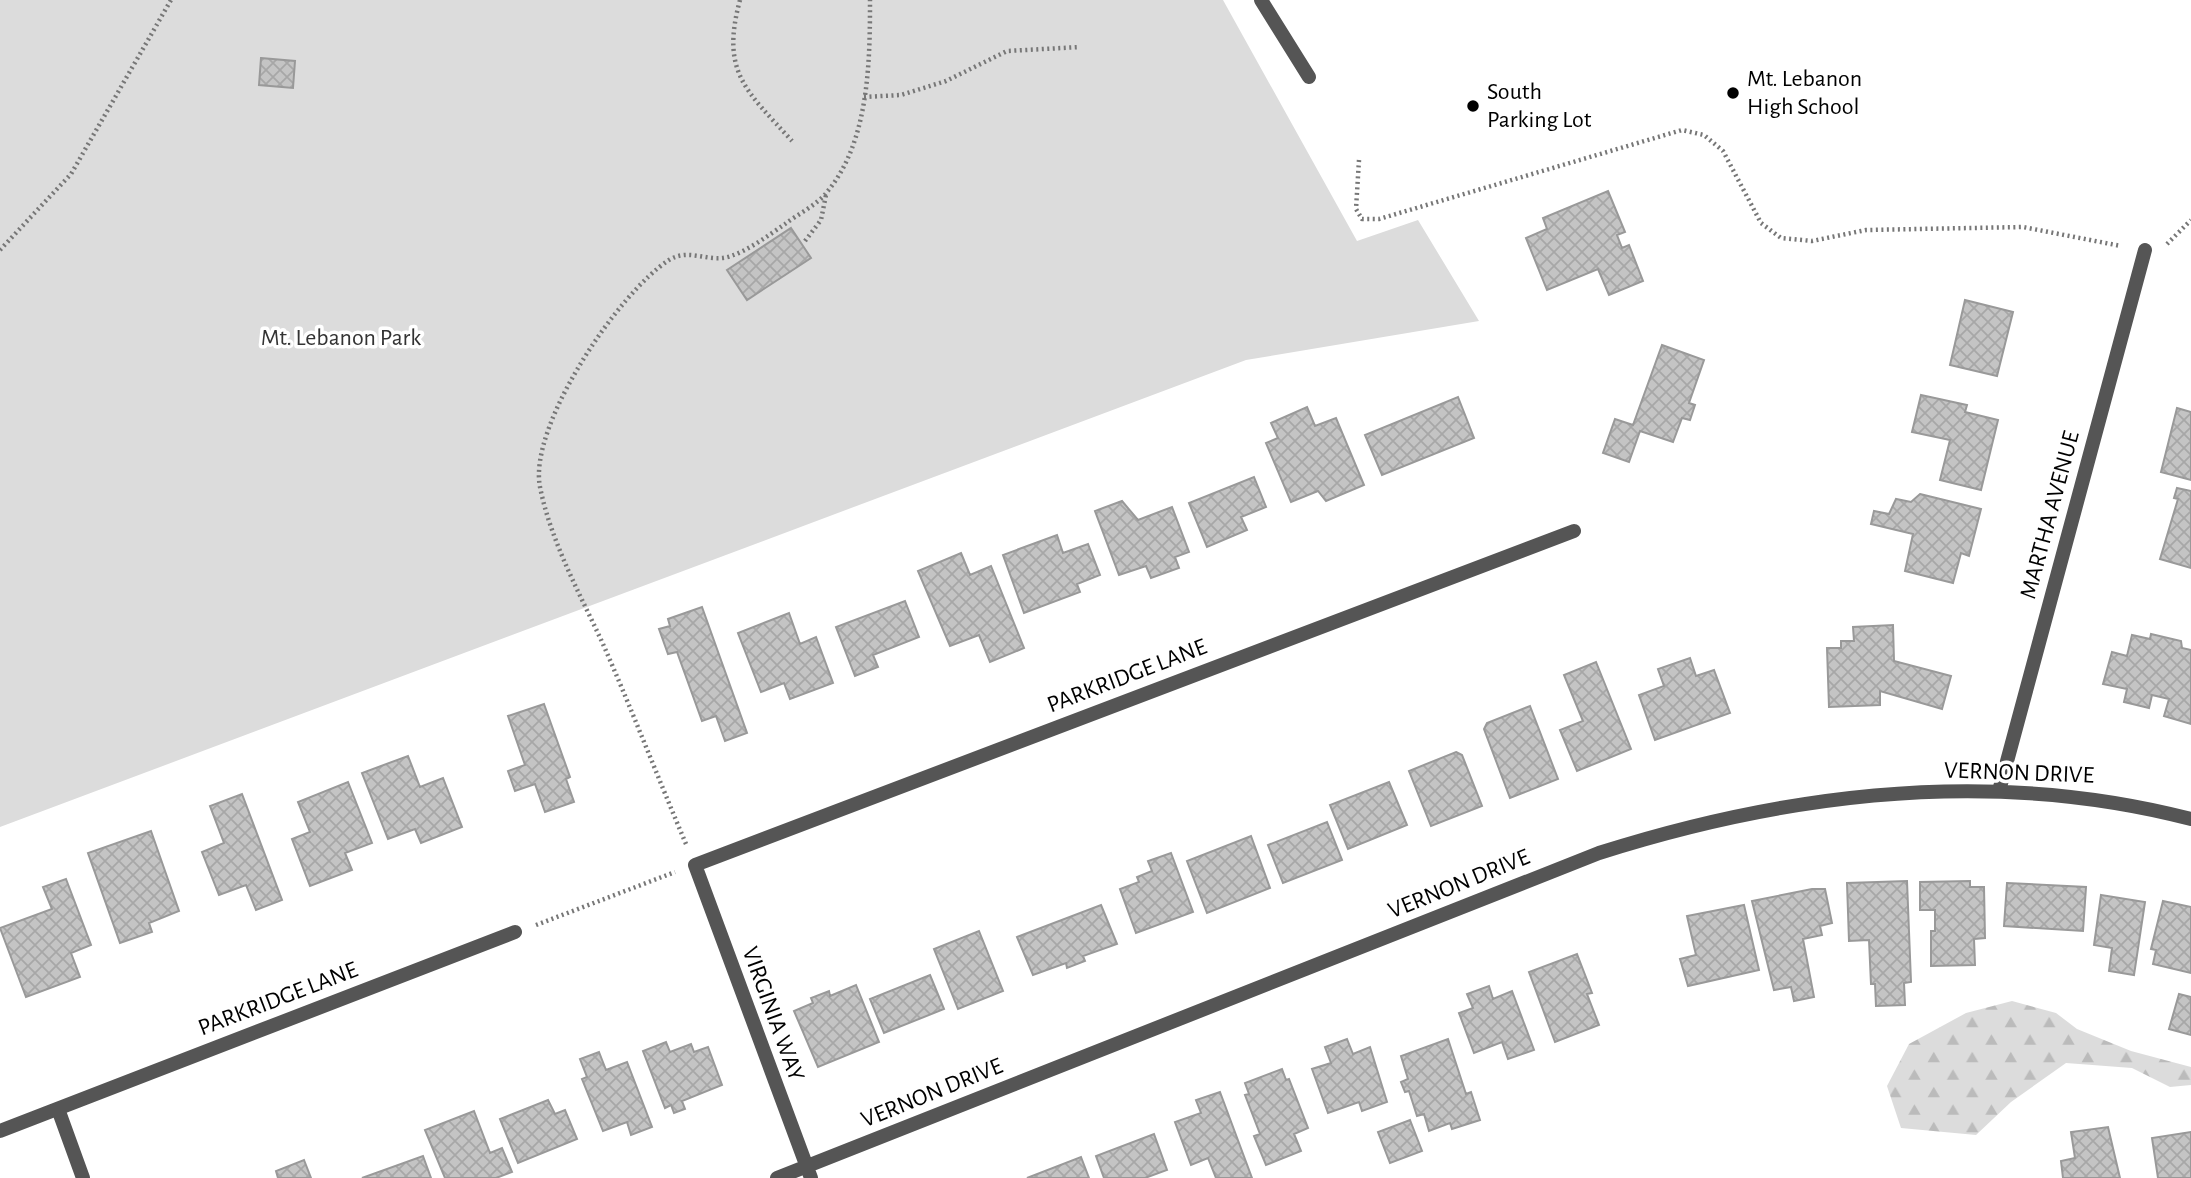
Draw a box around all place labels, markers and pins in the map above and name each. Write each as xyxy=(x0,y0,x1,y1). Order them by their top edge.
place label: Mt. Lebanon High School xyxy=(1747,67,1862,119)
place label: South Parking Lot xyxy=(1487,80,1592,132)
marker: Mt. Lebanon High School xyxy=(1725,85,1741,101)
marker: South Parking Lot xyxy=(1465,98,1481,114)

